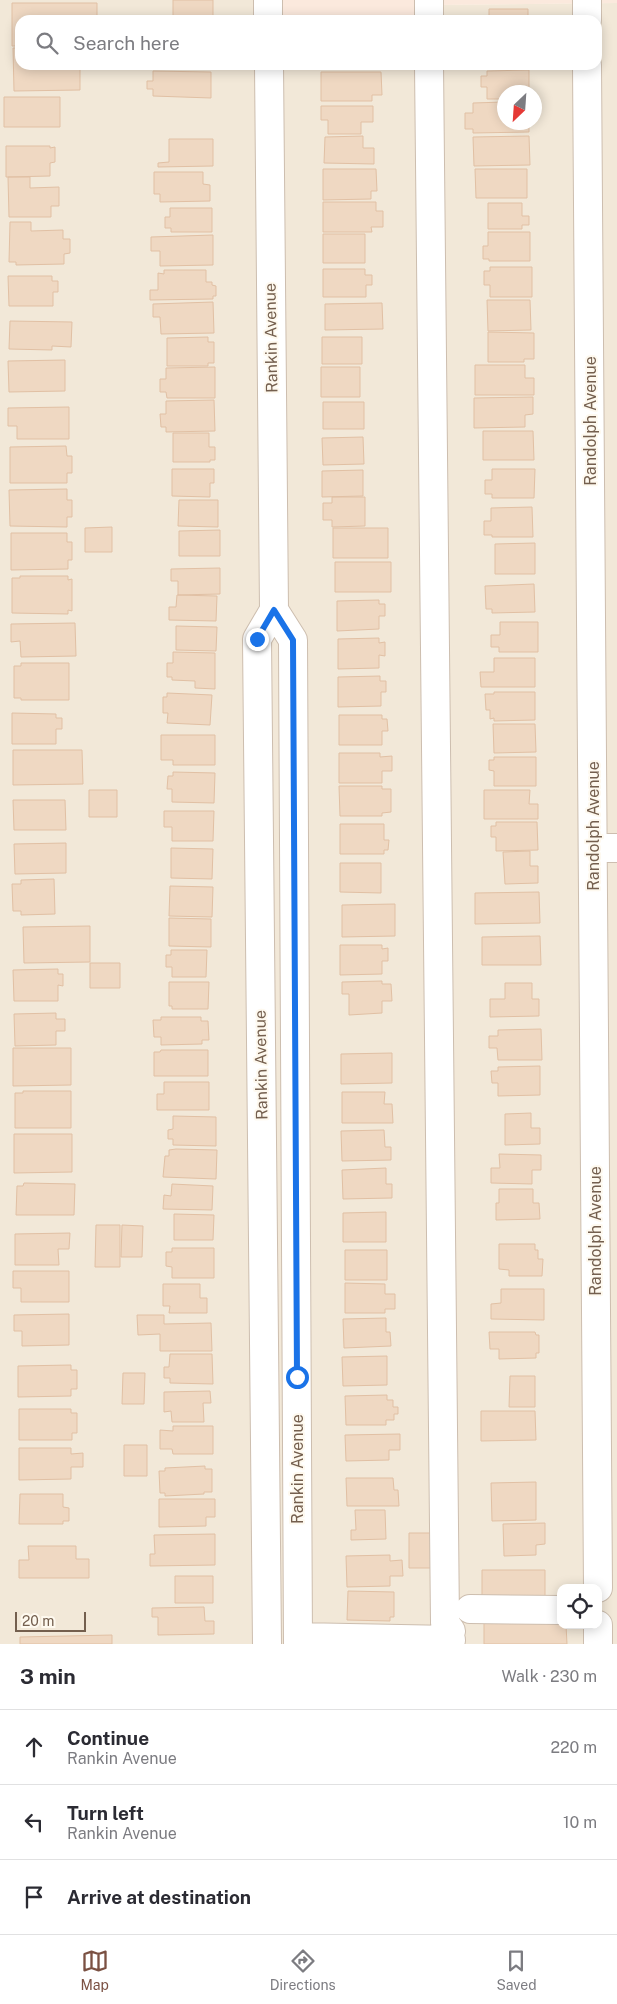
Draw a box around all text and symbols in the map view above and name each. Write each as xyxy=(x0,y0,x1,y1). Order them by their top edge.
search box xyxy=(15,15,602,70)
icon: search xyxy=(33,29,61,57)
text: Search here xyxy=(73,32,180,54)
north arrow xyxy=(497,85,542,130)
street label: Rankin Avenue xyxy=(261,283,281,393)
street label: Randolph Avenue xyxy=(581,356,600,486)
route end xyxy=(246,628,269,651)
street label: Randolph Avenue xyxy=(584,761,603,891)
street label: Rankin Avenue xyxy=(251,1010,271,1120)
street label: Randolph Avenue xyxy=(586,1166,605,1296)
route start xyxy=(286,1366,309,1389)
street label: Rankin Avenue xyxy=(288,1414,307,1524)
map controls xyxy=(557,1584,602,1629)
button: locate xyxy=(557,1584,602,1629)
scale bar xyxy=(15,1609,86,1632)
text: 20 m xyxy=(22,1613,54,1629)
text: 3 min xyxy=(20,1664,76,1689)
text: Walk · 230 m xyxy=(501,1667,597,1686)
text: Continue xyxy=(67,1727,149,1749)
icon: ahead xyxy=(20,1733,48,1761)
text: 220 m xyxy=(550,1738,597,1757)
text: Rankin Avenue xyxy=(67,1749,177,1768)
text: Turn left xyxy=(67,1802,144,1824)
icon: left xyxy=(20,1808,48,1836)
text: 10 m xyxy=(563,1813,597,1832)
text: Rankin Avenue xyxy=(67,1824,177,1843)
icon: arrive xyxy=(20,1883,48,1911)
text: Arrive at destination xyxy=(67,1886,251,1908)
tab: Map xyxy=(80,1947,109,1993)
tab: Directions xyxy=(270,1947,336,1993)
tab: Saved xyxy=(496,1947,537,1993)

